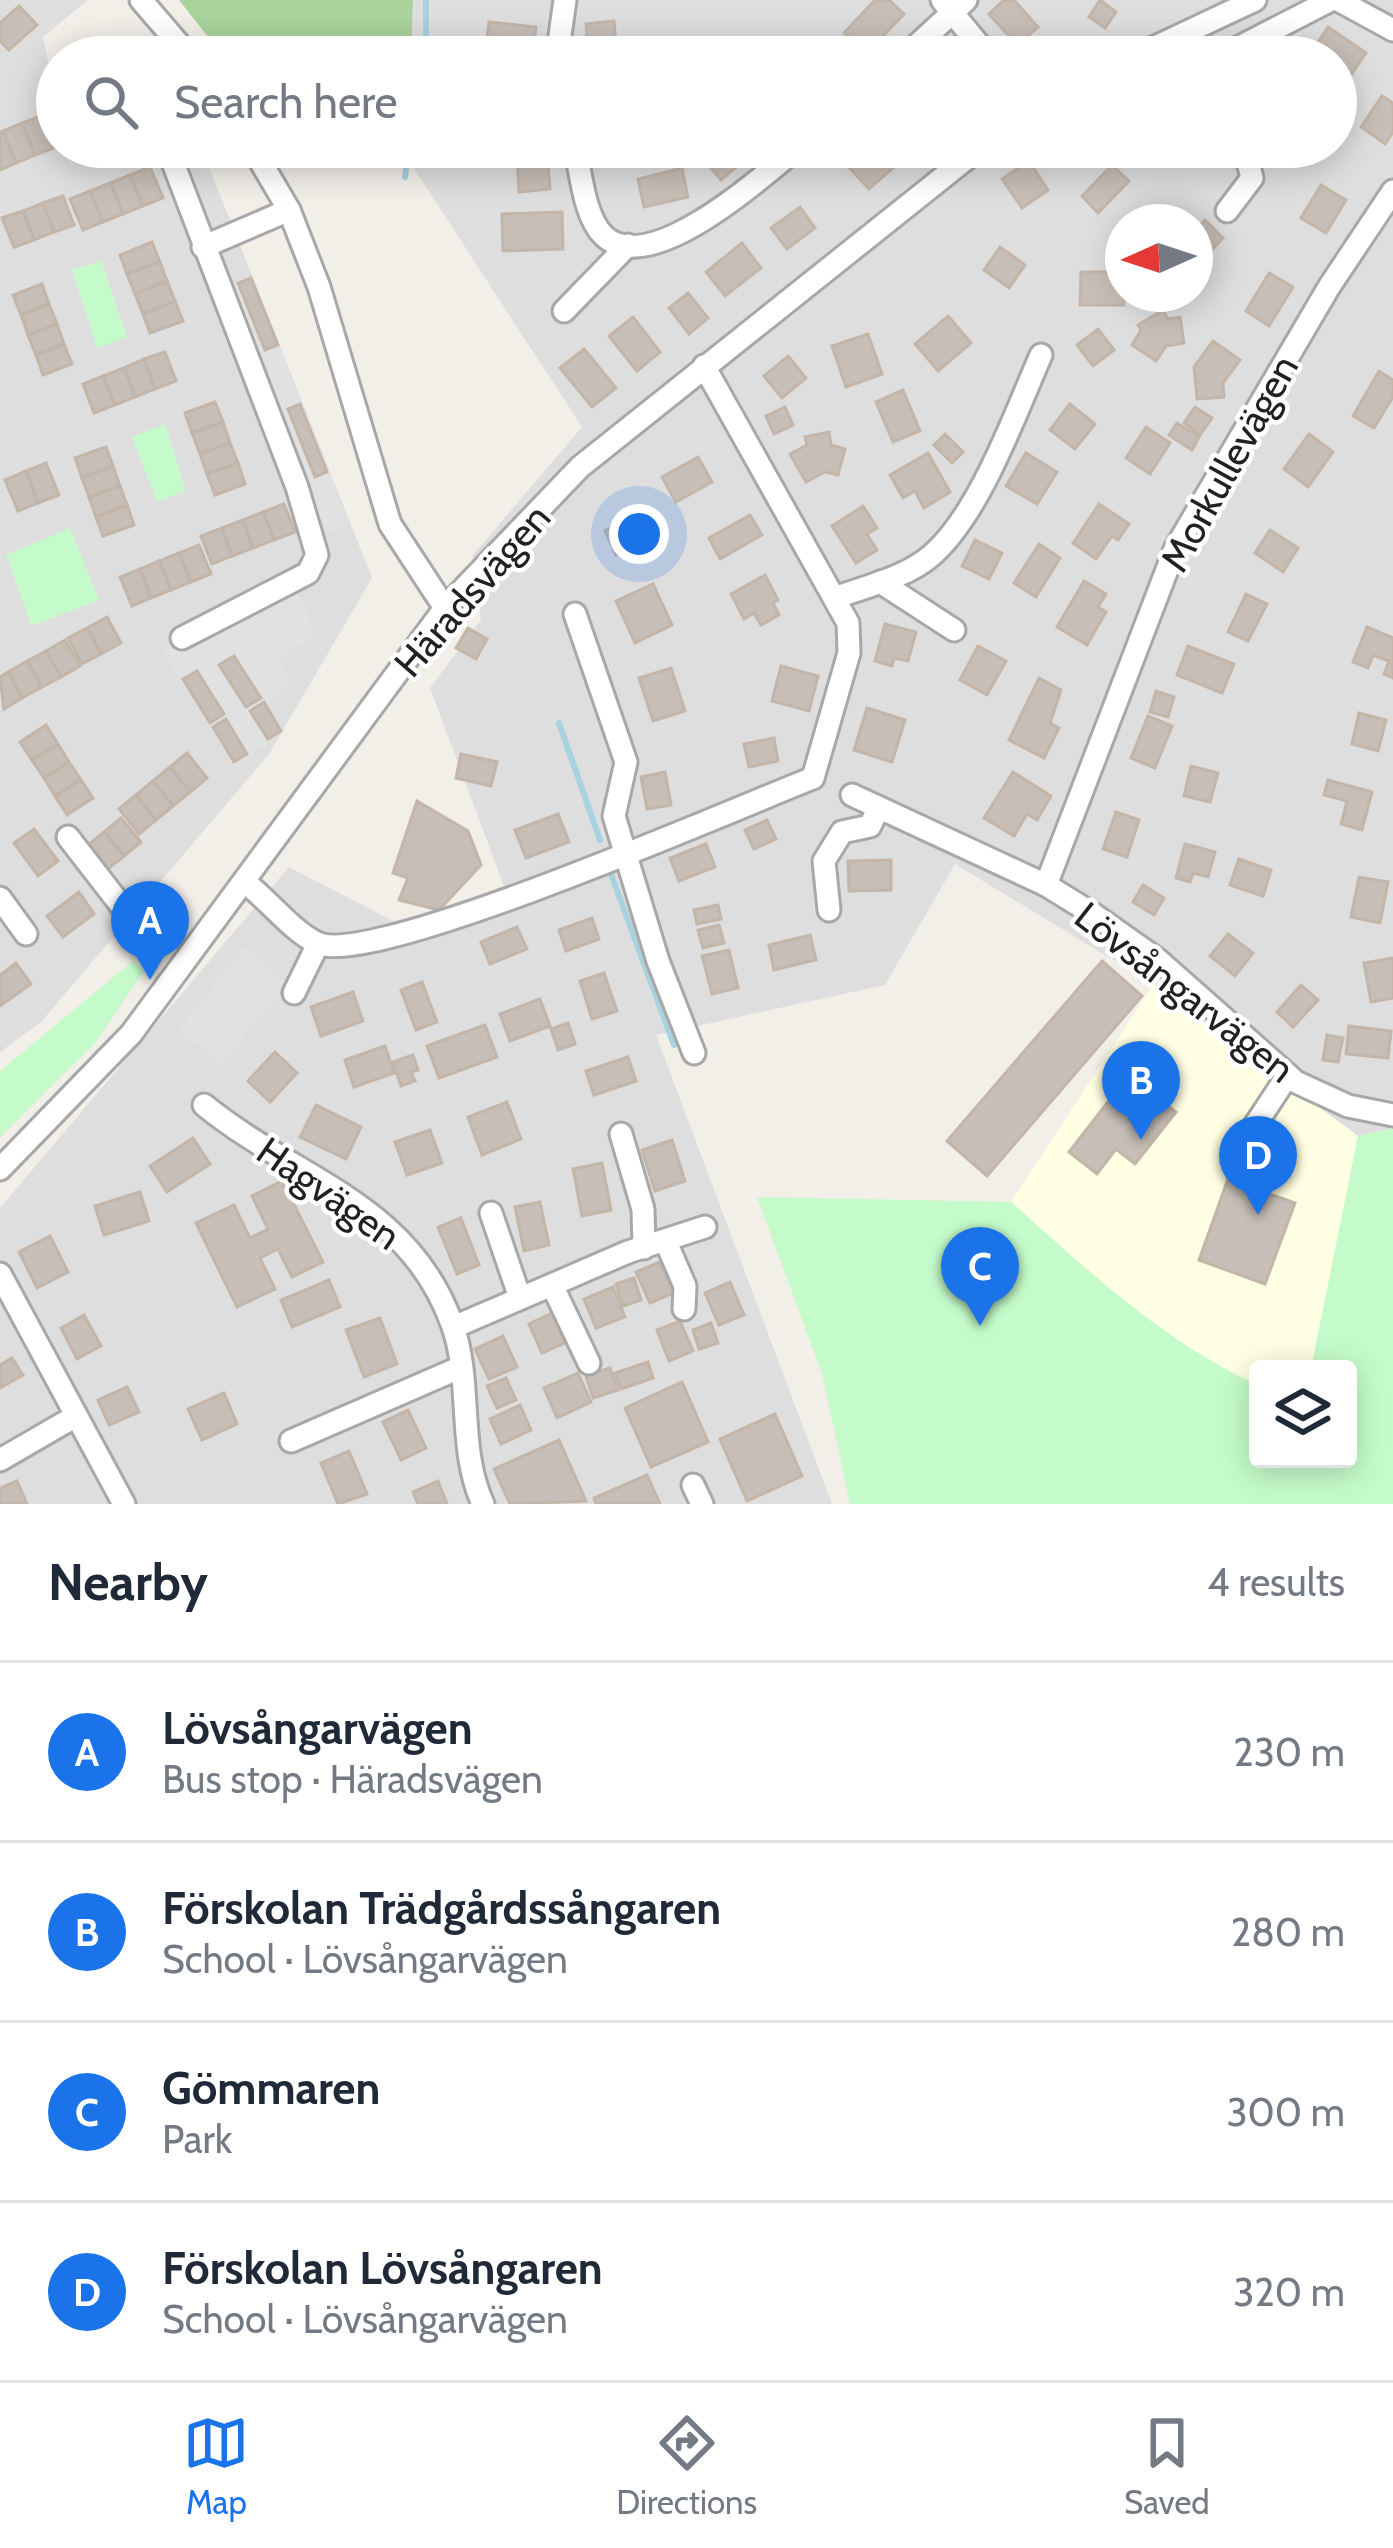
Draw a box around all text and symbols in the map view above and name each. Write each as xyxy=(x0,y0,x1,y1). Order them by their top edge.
search box xyxy=(36,36,1357,168)
icon: search xyxy=(78,69,144,135)
text: Search here xyxy=(174,75,398,129)
north arrow xyxy=(1105,204,1213,312)
street label: Morkullevägen xyxy=(1150,347,1308,579)
street label: Häradsvägen xyxy=(384,494,560,686)
your location xyxy=(609,504,669,564)
pin: A xyxy=(111,881,189,980)
street label: Lövsångarvägen xyxy=(1066,891,1304,1093)
pin: B xyxy=(1102,1041,1180,1140)
pin: D xyxy=(1219,1116,1297,1215)
street label: Hagvägen xyxy=(248,1126,410,1260)
pin: C xyxy=(941,1227,1019,1326)
map controls xyxy=(1249,1360,1357,1468)
button: layers xyxy=(1249,1360,1357,1468)
text: Nearby xyxy=(48,1551,208,1613)
text: 4 results xyxy=(1207,1558,1345,1606)
text: Lövsångarvägen xyxy=(162,1701,473,1755)
text: A xyxy=(75,1728,99,1776)
text: 230 m xyxy=(1233,1728,1345,1776)
text: Bus stop · Häradsvägen xyxy=(162,1755,543,1803)
text: Förskolan Trädgårdssångaren xyxy=(162,1881,721,1935)
text: B xyxy=(75,1908,99,1956)
text: 280 m xyxy=(1231,1908,1345,1956)
text: School · Lövsångarvägen xyxy=(162,1935,568,1983)
text: Gömmaren xyxy=(162,2061,380,2115)
text: C xyxy=(75,2088,99,2136)
text: 300 m xyxy=(1226,2088,1345,2136)
text: Park xyxy=(162,2115,232,2163)
text: Förskolan Lövsångaren xyxy=(162,2241,603,2295)
text: D xyxy=(73,2268,101,2316)
text: 320 m xyxy=(1233,2268,1345,2316)
text: School · Lövsångarvägen xyxy=(162,2295,568,2343)
tab: Map xyxy=(183,2410,249,2522)
tab: Directions xyxy=(616,2410,757,2522)
tab: Saved xyxy=(1124,2410,1210,2522)

